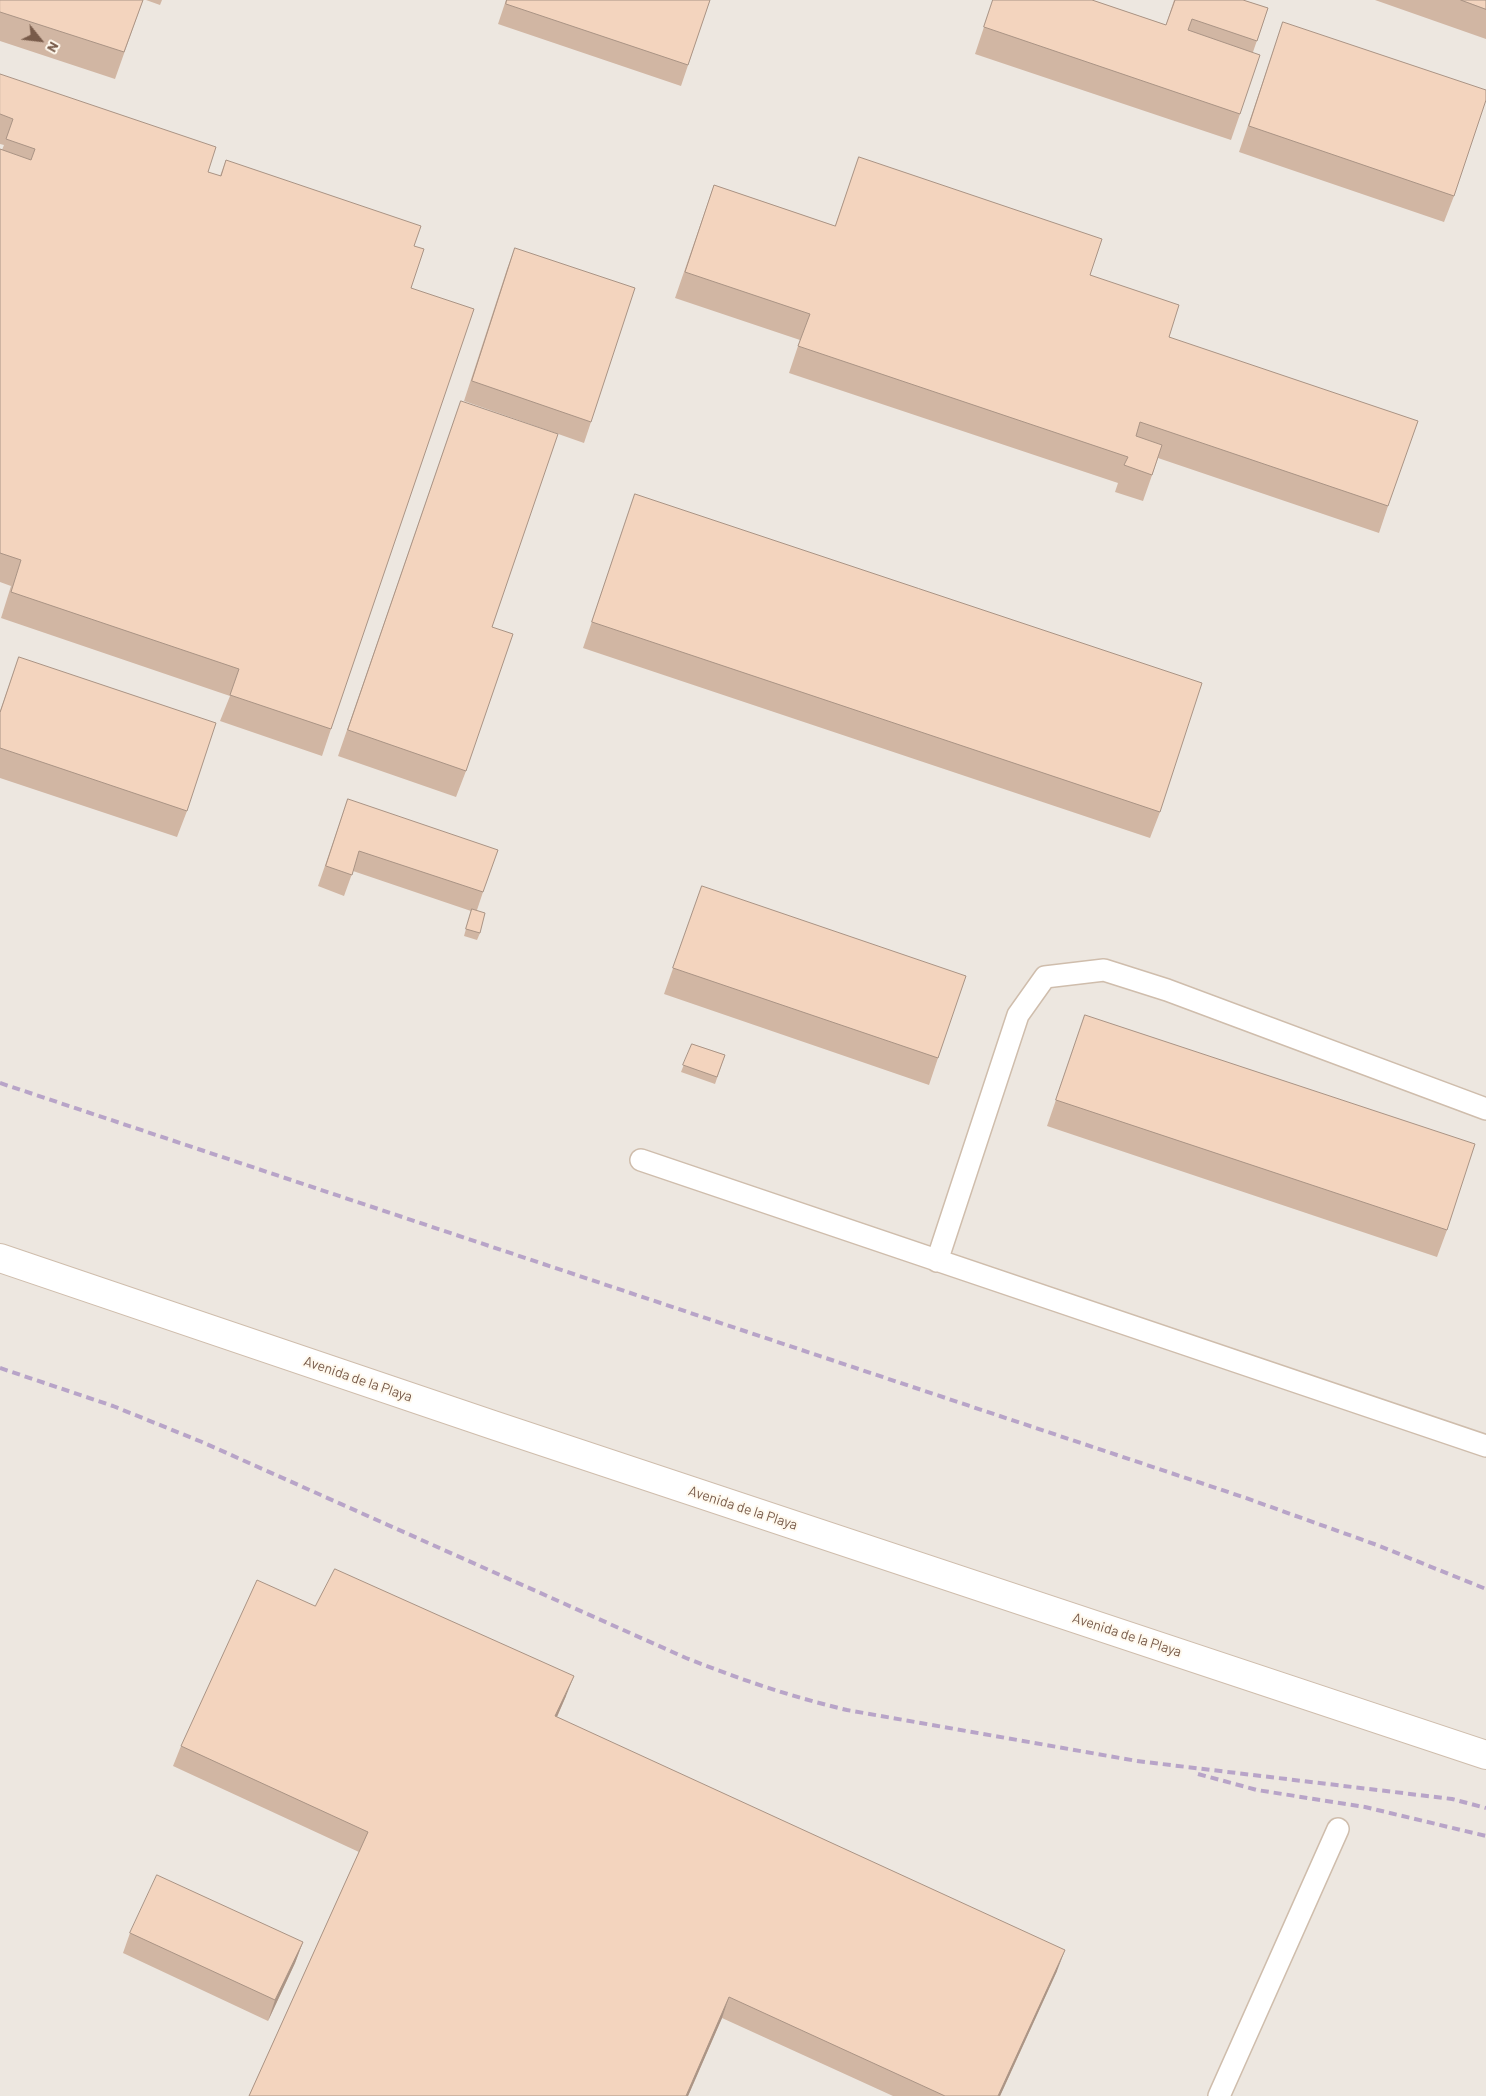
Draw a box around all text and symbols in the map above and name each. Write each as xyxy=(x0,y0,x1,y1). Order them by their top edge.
north arrow xyxy=(15,15,65,65)
text: N xyxy=(44,39,63,56)
street label: Avenida de la Playa xyxy=(301,1353,415,1405)
street label: Avenida de la Playa xyxy=(686,1482,800,1534)
street label: Avenida de la Playa xyxy=(1070,1609,1184,1661)

